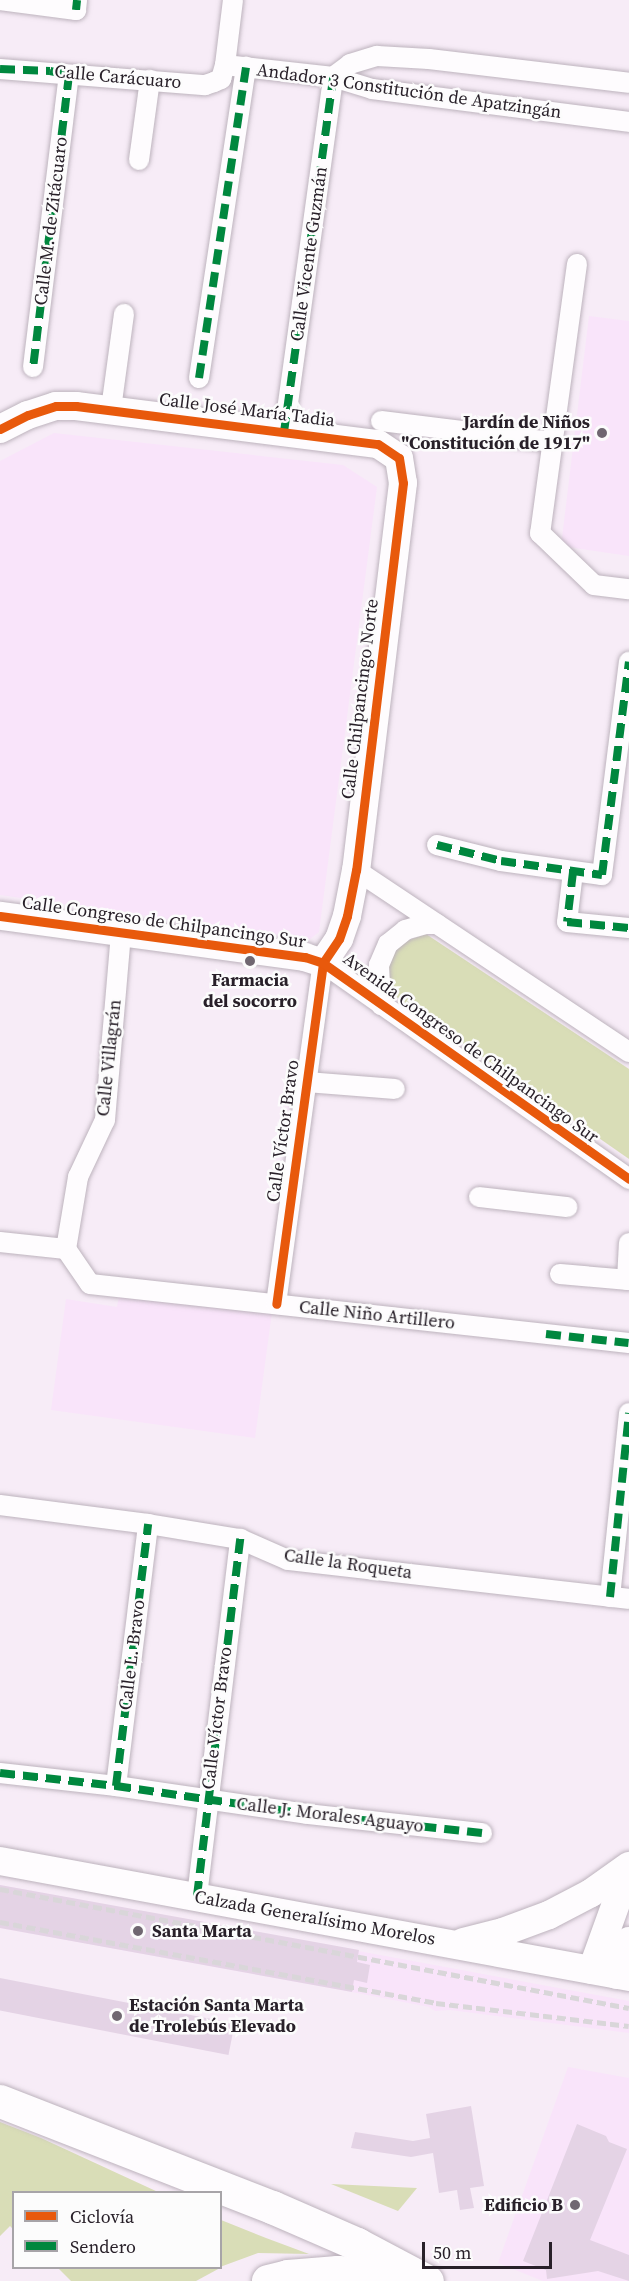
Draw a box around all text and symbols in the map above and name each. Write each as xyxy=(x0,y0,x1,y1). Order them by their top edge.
street label: Andador 3 Constitución de Apatzingán xyxy=(255,59,563,123)
street label: Calle Carácuaro xyxy=(54,61,182,93)
street label: Calle M. de Zitácuaro xyxy=(30,135,72,307)
street label: Calle Vicente Guzmán xyxy=(286,165,332,343)
street label: Calle José María Tadia xyxy=(158,388,336,432)
place label: Jardín de Niños "Constitución de 1917" xyxy=(401,412,590,454)
marker: Jardín de Niños "Constitución de 1917" xyxy=(595,426,609,440)
street label: Calle Chilpancingo Norte xyxy=(337,598,383,800)
street label: Calle Congreso de Chilpancingo Sur xyxy=(21,891,307,953)
street label: Avenida Congreso de Chilpancingo Sur xyxy=(339,948,603,1148)
marker: Farmacia del socorro xyxy=(243,954,257,968)
place label: Farmacia del socorro xyxy=(203,970,297,1012)
street label: Calle Villagrán xyxy=(92,998,126,1118)
street label: Calle Víctor Bravo xyxy=(262,1058,304,1204)
street label: Calle Niño Artillero xyxy=(298,1296,456,1334)
street label: Calle la Roqueta xyxy=(283,1544,413,1584)
street label: Calle L. Bravo xyxy=(115,1599,149,1711)
street label: Calle Víctor Bravo xyxy=(198,1645,236,1791)
street label: Calle J. Morales Aguayo xyxy=(235,1793,425,1837)
street label: Calzada Generalísimo Morelos xyxy=(193,1886,437,1950)
place label: Santa Marta xyxy=(152,1920,252,1942)
marker: Santa Marta xyxy=(129,1922,147,1940)
place label: Estación Santa Marta de Trolebús Elevado xyxy=(129,1995,304,2038)
marker: Estación Santa Marta de Trolebús Elevado xyxy=(110,2009,124,2023)
legend xyxy=(12,2191,222,2269)
place label: Edificio B xyxy=(484,2194,563,2216)
marker: Edificio B xyxy=(568,2198,582,2212)
text: Ciclovía xyxy=(70,2204,134,2229)
scale bar xyxy=(425,2230,556,2268)
text: Sendero xyxy=(70,2234,136,2259)
text: 50 m xyxy=(433,2240,471,2265)

